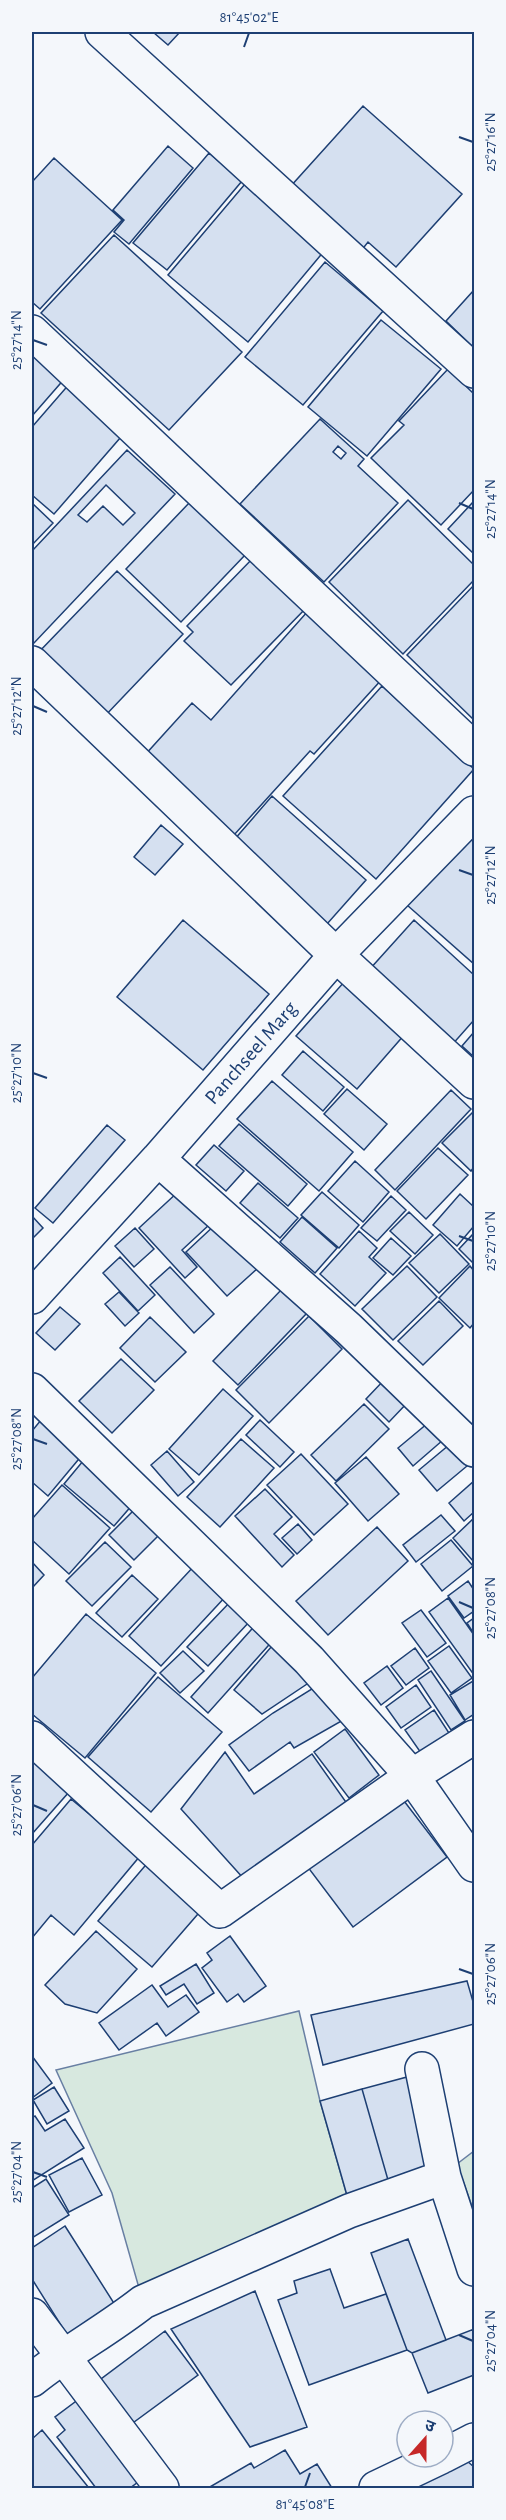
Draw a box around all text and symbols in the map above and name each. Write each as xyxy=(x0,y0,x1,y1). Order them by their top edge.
text: 81°45'02"E xyxy=(220,10,278,25)
text: 25°27'16"N xyxy=(483,112,498,172)
text: 25°27'14"N xyxy=(9,310,24,370)
text: 25°27'14"N xyxy=(483,479,498,539)
text: 25°27'12"N xyxy=(9,676,24,736)
text: 25°27'12"N xyxy=(483,845,498,905)
street label: Panchseel Marg xyxy=(201,997,302,1108)
text: 25°27'10"N xyxy=(9,1043,24,1103)
text: 25°27'10"N xyxy=(483,1211,498,1271)
text: 25°27'08"N xyxy=(9,1408,24,1470)
text: 25°27'08"N xyxy=(483,1577,498,1639)
text: 25°27'06"N xyxy=(9,1774,24,1836)
text: 25°27'06"N xyxy=(483,1943,498,2005)
text: 25°27'04"N xyxy=(9,2141,24,2203)
text: 25°27'04"N xyxy=(483,2310,498,2372)
north arrow xyxy=(395,2409,455,2469)
text: उ xyxy=(423,2417,438,2435)
text: 81°45'08"E xyxy=(275,2497,335,2512)

